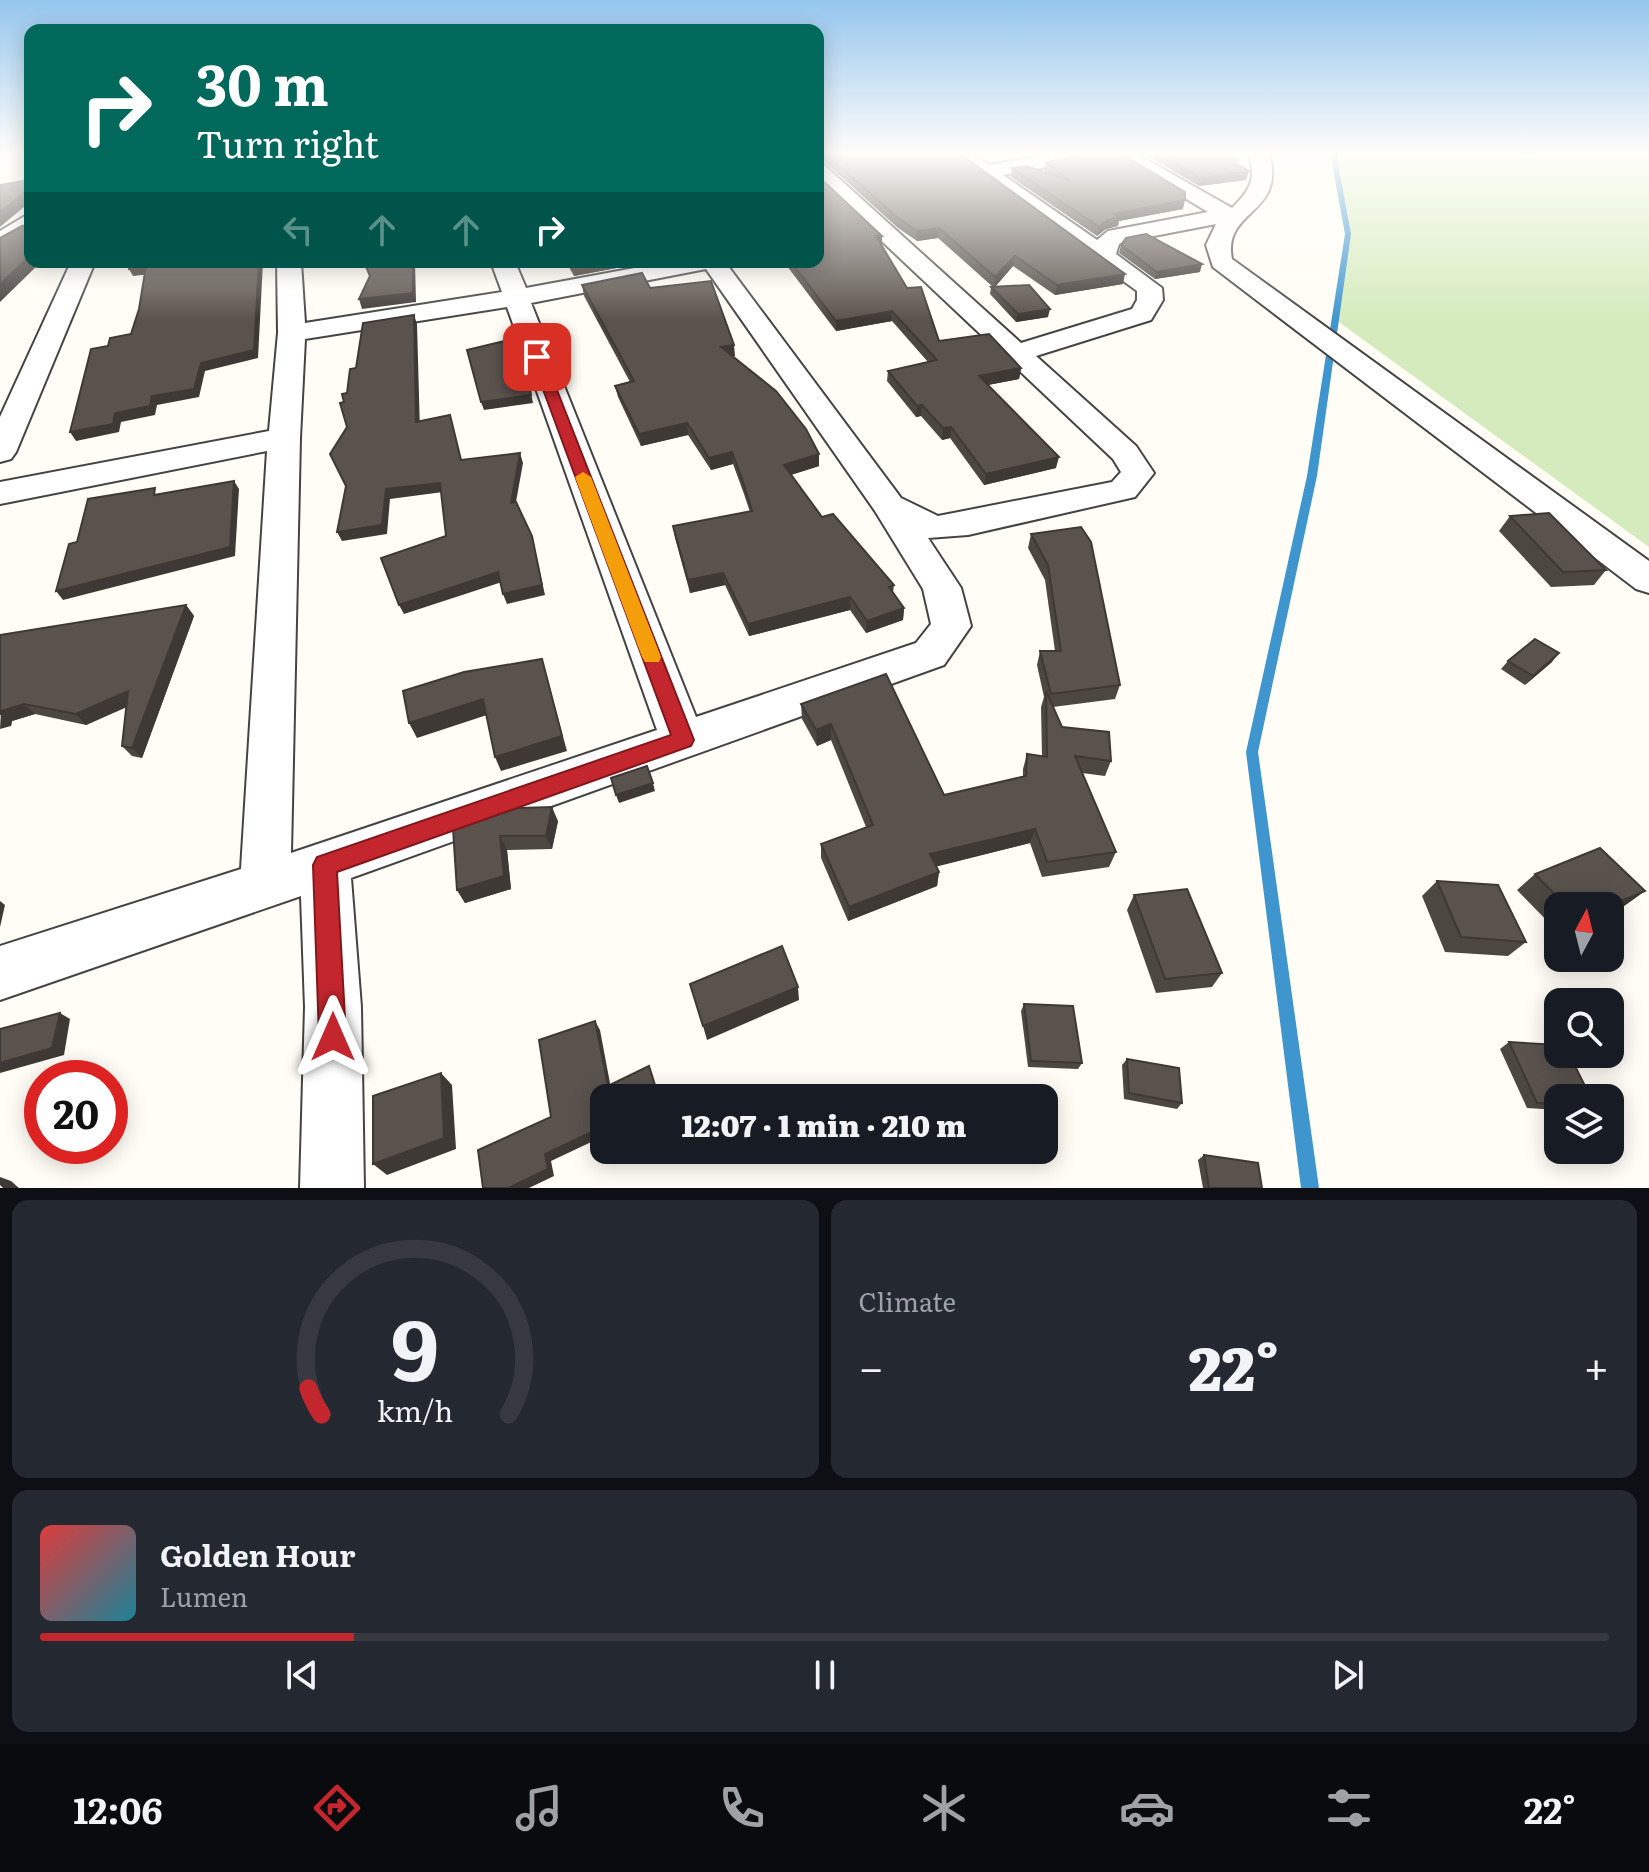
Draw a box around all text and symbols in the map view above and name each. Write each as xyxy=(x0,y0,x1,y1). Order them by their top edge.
text: 30 m xyxy=(196,40,329,123)
icon: right xyxy=(64,56,168,160)
text: Turn right xyxy=(196,116,379,169)
icon: left xyxy=(276,208,320,252)
icon: ahead xyxy=(360,208,404,252)
icon: ahead xyxy=(444,208,488,252)
icon: right xyxy=(528,208,572,252)
pin xyxy=(503,323,571,391)
icon: arrive xyxy=(515,335,559,379)
north arrow xyxy=(1544,892,1624,972)
map controls xyxy=(1544,892,1624,1164)
button: search xyxy=(1544,988,1624,1068)
position arrow xyxy=(291,995,375,1079)
speed limit sign: 20 xyxy=(24,1060,128,1164)
button: layers xyxy=(1544,1084,1624,1164)
text: 12:07 · 1 min · 210 m xyxy=(682,1102,966,1146)
text: Climate xyxy=(859,1281,956,1320)
text: 9 xyxy=(391,1283,439,1407)
text: 22° xyxy=(1189,1320,1279,1409)
text: − xyxy=(859,1332,884,1398)
text: + xyxy=(1583,1332,1609,1398)
text: km/h xyxy=(377,1388,453,1431)
text: Golden Hour xyxy=(160,1532,355,1576)
text: Lumen xyxy=(160,1576,248,1615)
icon: previous xyxy=(280,1653,324,1697)
icon: pause xyxy=(803,1653,847,1697)
icon: next xyxy=(1326,1653,1370,1697)
icon: directions xyxy=(309,1780,365,1836)
icon: music xyxy=(511,1780,567,1836)
icon: phone xyxy=(714,1780,770,1836)
icon: climate xyxy=(916,1780,972,1836)
icon: car xyxy=(1119,1780,1175,1836)
icon: filters xyxy=(1321,1780,1377,1836)
text: 12:06 xyxy=(73,1782,163,1835)
text: 22° xyxy=(1524,1782,1576,1835)

